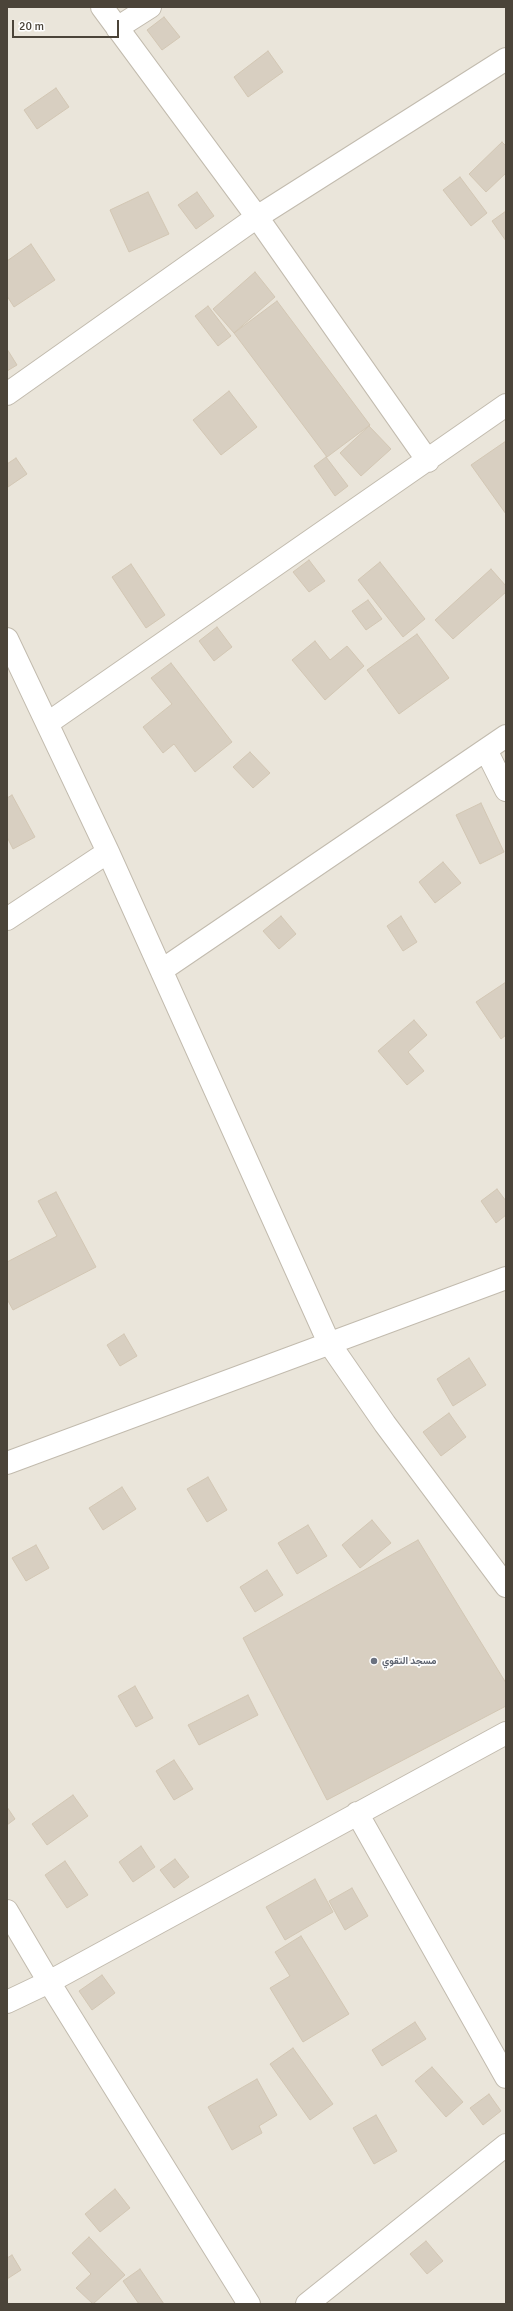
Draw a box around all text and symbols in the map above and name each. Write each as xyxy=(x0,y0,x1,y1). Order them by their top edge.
scale bar xyxy=(14,12,121,38)
text: 20 m xyxy=(19,19,44,34)
place label: مسجد التقوي xyxy=(382,1655,436,1667)
marker: مسجد التقوي xyxy=(369,1656,379,1666)

